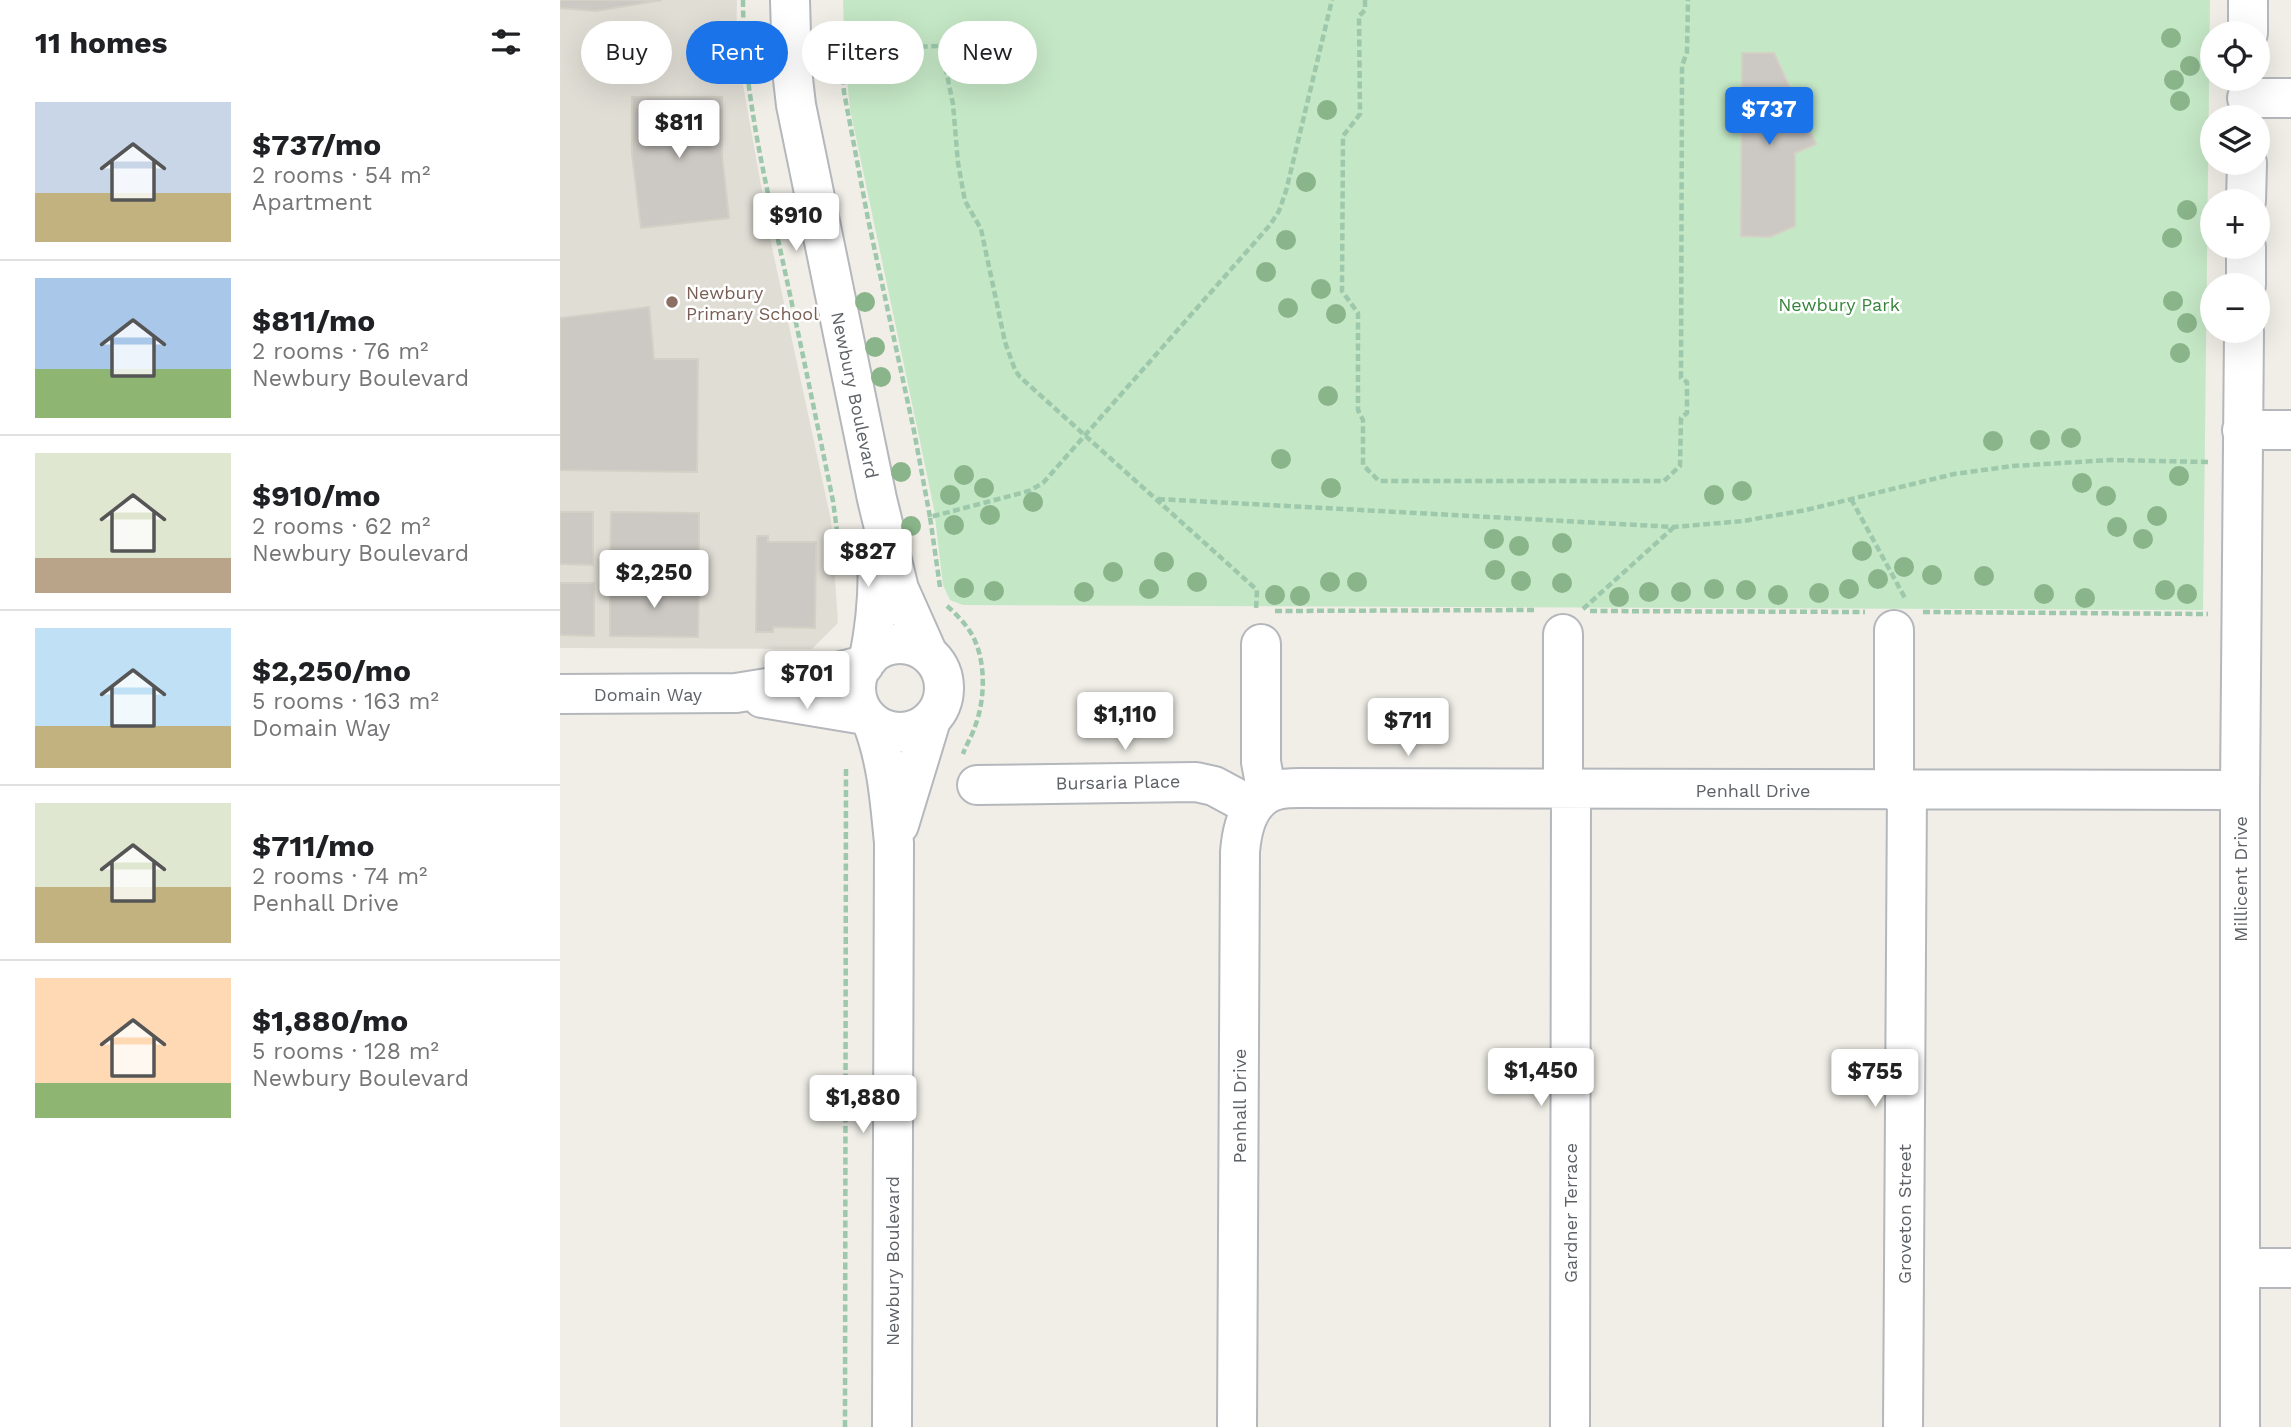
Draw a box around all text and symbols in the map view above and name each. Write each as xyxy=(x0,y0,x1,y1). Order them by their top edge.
chip: Buy xyxy=(581,21,672,84)
chip: Rent xyxy=(686,21,788,84)
chip: Filters xyxy=(802,21,924,84)
chip: New xyxy=(938,21,1037,84)
map controls xyxy=(2200,21,2270,343)
button: locate xyxy=(2200,21,2270,91)
icon: filters xyxy=(487,23,525,61)
text: 11 homes xyxy=(35,25,168,60)
pin: $737 xyxy=(1728,88,1810,147)
text: $737 xyxy=(1741,96,1797,123)
pin: $811 xyxy=(638,100,720,160)
button: layers xyxy=(2200,105,2270,175)
text: $811 xyxy=(655,109,704,136)
text: $737/mo xyxy=(252,127,381,162)
icon: home xyxy=(91,130,175,214)
text: 2 rooms · 54 m² xyxy=(252,162,430,189)
text: Apartment xyxy=(252,189,372,216)
button: + xyxy=(2200,189,2270,259)
pin: $910 xyxy=(755,194,837,253)
text: $910 xyxy=(769,202,823,229)
button: − xyxy=(2200,273,2270,343)
place label: Newbury Primary School xyxy=(686,282,819,324)
marker: Newbury Primary School xyxy=(664,294,680,310)
park label: Newbury Park xyxy=(1778,294,1900,315)
text: $811/mo xyxy=(252,303,375,338)
icon: home xyxy=(91,306,175,390)
street label: Newbury Boulevard xyxy=(827,310,883,480)
text: 2 rooms · 76 m² xyxy=(252,338,428,365)
text: Newbury Boulevard xyxy=(252,365,469,392)
text: $910/mo xyxy=(252,478,380,513)
icon: home xyxy=(91,481,175,565)
text: 2 rooms · 62 m² xyxy=(252,513,430,540)
pin: $827 xyxy=(827,530,909,589)
text: $827 xyxy=(840,538,896,565)
text: Newbury Boulevard xyxy=(252,540,469,567)
pin: $2,250 xyxy=(597,550,711,610)
text: $2,250 xyxy=(615,559,693,586)
pin: $701 xyxy=(766,652,848,711)
text: $2,250/mo xyxy=(252,653,411,688)
icon: home xyxy=(91,656,175,740)
text: $701 xyxy=(781,660,833,687)
street label: Domain Way xyxy=(594,684,703,705)
text: 5 rooms · 163 m² xyxy=(252,688,439,715)
pin: $1,110 xyxy=(1068,692,1182,752)
pin: $711 xyxy=(1367,698,1449,758)
text: $1,110 xyxy=(1093,701,1157,728)
text: $711 xyxy=(1384,707,1432,734)
text: Domain Way xyxy=(252,715,390,742)
street label: Bursaria Place xyxy=(1055,770,1181,794)
street label: Penhall Drive xyxy=(1696,780,1810,801)
street label: Millicent Drive xyxy=(2230,816,2251,942)
text: $711/mo xyxy=(252,828,375,863)
icon: home xyxy=(91,831,175,915)
text: 2 rooms · 74 m² xyxy=(252,863,427,890)
text: Penhall Drive xyxy=(252,890,399,917)
text: $1,880/mo xyxy=(252,1003,408,1038)
icon: home xyxy=(91,1006,175,1090)
text: 5 rooms · 128 m² xyxy=(252,1038,439,1065)
pin: $1,450 xyxy=(1484,1048,1598,1108)
street label: Penhall Drive xyxy=(1229,1049,1250,1163)
pin: $755 xyxy=(1834,1050,1916,1109)
text: $1,450 xyxy=(1504,1057,1578,1084)
text: $755 xyxy=(1847,1058,1903,1085)
text: Newbury Boulevard xyxy=(252,1065,469,1092)
pin: $1,880 xyxy=(806,1076,920,1135)
text: $1,880 xyxy=(826,1084,900,1111)
street label: Gardner Terrace xyxy=(1560,1143,1581,1283)
street label: Groveton Street xyxy=(1894,1143,1915,1284)
street label: Newbury Boulevard xyxy=(882,1176,903,1346)

